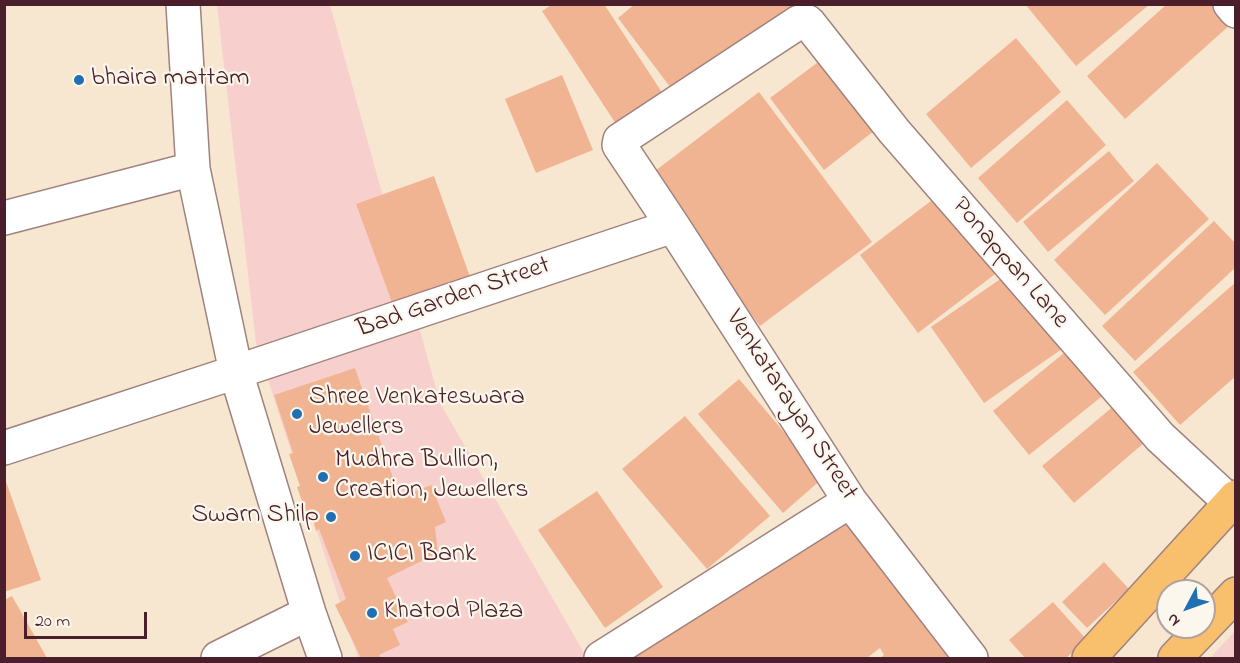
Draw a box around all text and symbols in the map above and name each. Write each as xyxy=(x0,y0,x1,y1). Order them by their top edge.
place label: bhaira mattam xyxy=(91,64,250,96)
marker: bhaira mattam xyxy=(72,73,86,87)
street label: Ponappan Lane xyxy=(944,192,1074,336)
street label: Bad Garden Street xyxy=(353,251,555,347)
street label: Venkatarayan Street xyxy=(717,305,863,507)
place label: Shree Venkateswara Jewellers xyxy=(309,383,525,444)
marker: Shree Venkateswara Jewellers xyxy=(290,407,304,421)
place label: Mudhra Bullion, Creation, Jewellers xyxy=(335,446,528,508)
marker: Mudhra Bullion, Creation, Jewellers xyxy=(316,470,330,484)
place label: Swarn Shilp xyxy=(192,501,319,533)
marker: Swarn Shilp xyxy=(324,510,338,524)
place label: ICICI Bank xyxy=(367,540,476,572)
marker: ICICI Bank xyxy=(348,549,362,563)
north arrow xyxy=(1156,579,1216,639)
place label: Khatod Plaza xyxy=(384,597,523,629)
scale bar xyxy=(27,600,150,638)
marker: Khatod Plaza xyxy=(365,606,379,620)
text: N xyxy=(1161,608,1187,631)
text: 20 m xyxy=(35,609,70,635)

